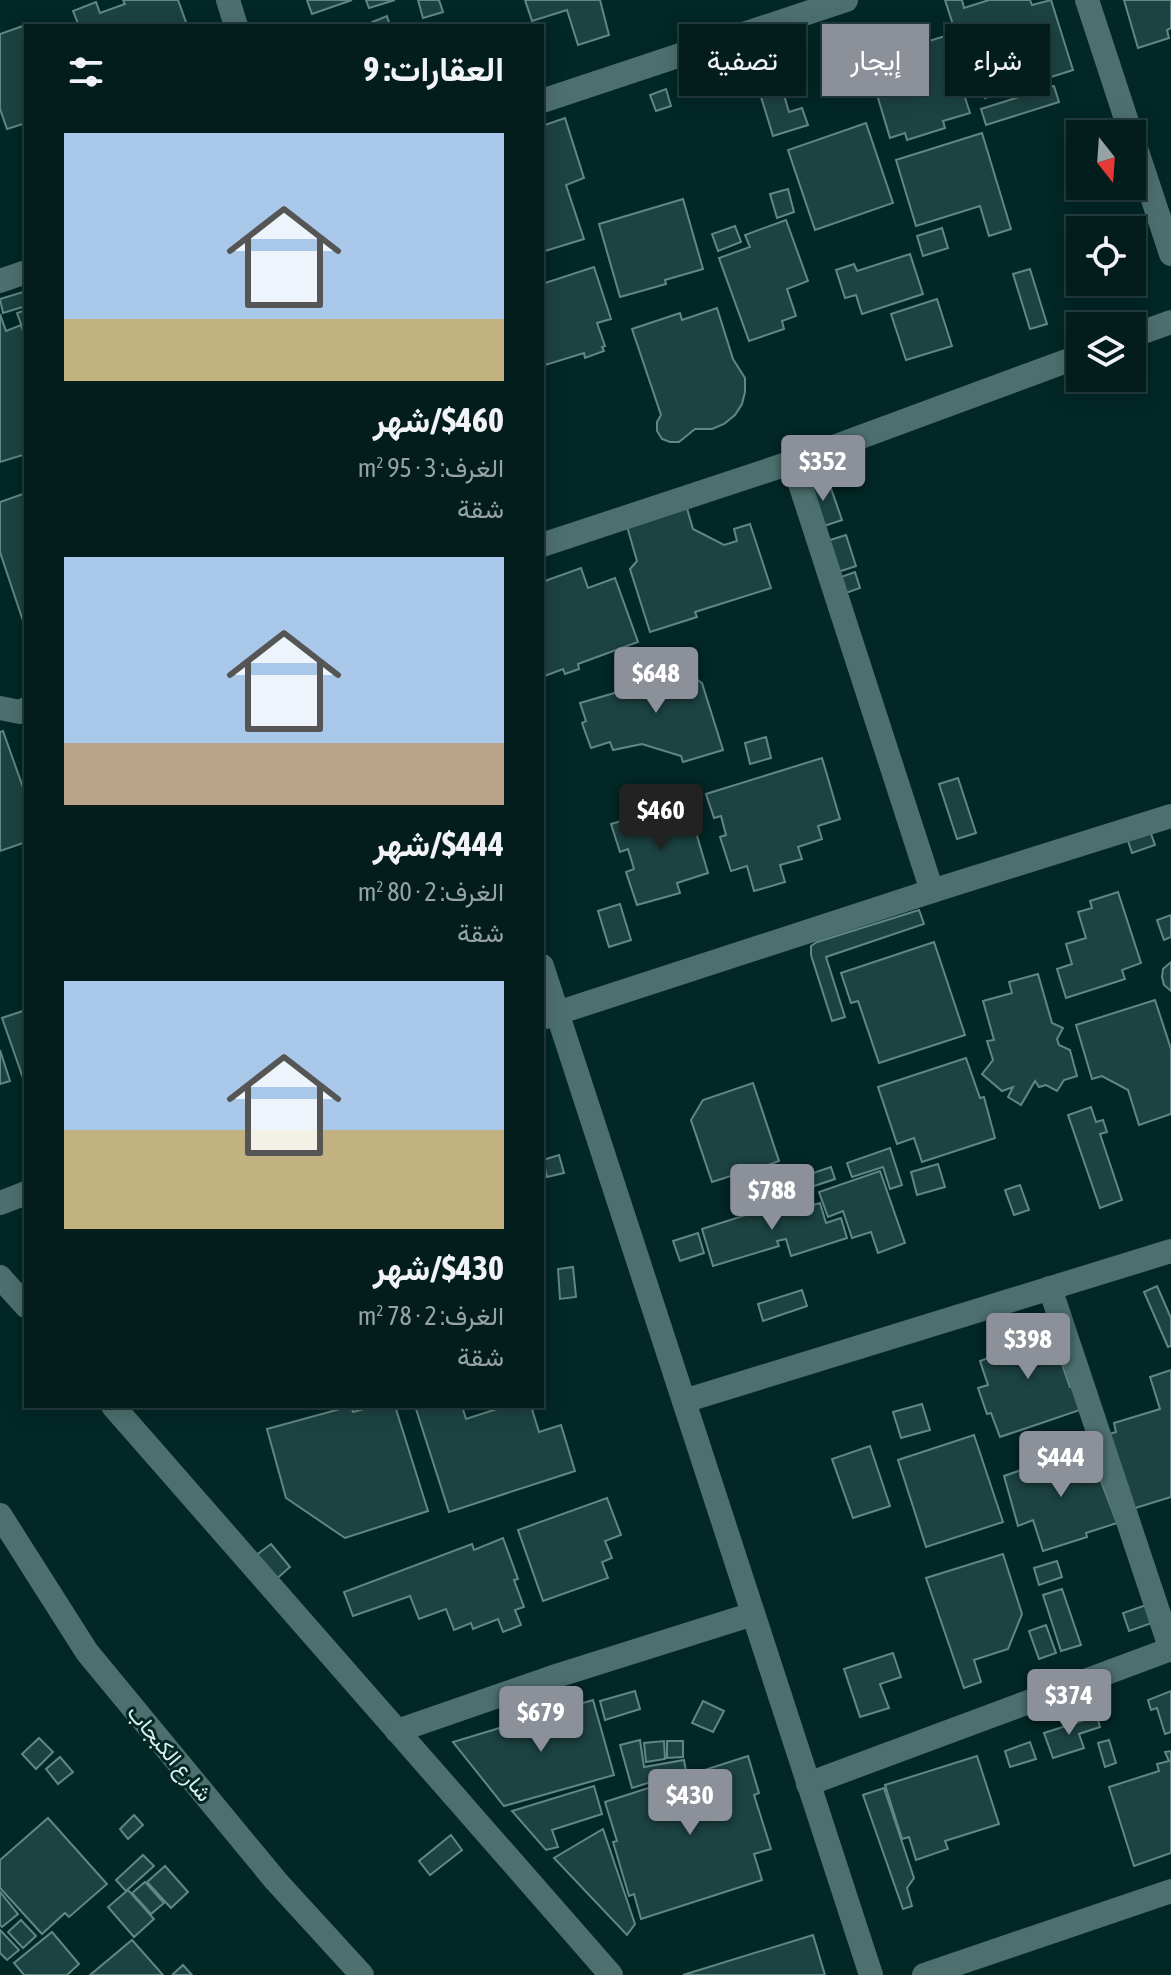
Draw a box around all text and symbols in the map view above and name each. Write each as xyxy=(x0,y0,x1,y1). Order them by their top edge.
chip: تصفية xyxy=(679,24,806,96)
chip: إيجار xyxy=(822,24,929,96)
chip: شراء xyxy=(945,24,1050,96)
text: العقارات: 9 xyxy=(363,49,504,88)
icon: filters xyxy=(64,50,108,94)
north arrow xyxy=(1066,120,1146,200)
map controls xyxy=(1066,120,1146,392)
icon: home xyxy=(212,185,356,329)
button: locate xyxy=(1066,216,1146,296)
button: layers xyxy=(1066,312,1146,392)
text: $460/شهر xyxy=(373,400,504,439)
pin: $352 xyxy=(776,435,870,503)
text: $352 xyxy=(799,446,847,476)
text: الغرف: 3 · 95 m² xyxy=(358,453,504,483)
text: شقة xyxy=(457,494,504,524)
icon: home xyxy=(212,609,356,753)
pin: $648 xyxy=(609,647,703,715)
text: $648 xyxy=(632,658,680,688)
pin: $460 xyxy=(614,784,708,852)
text: $460 xyxy=(637,795,685,825)
text: $444/شهر xyxy=(373,824,504,863)
text: الغرف: 2 · 80 m² xyxy=(358,877,504,907)
text: شقة xyxy=(457,918,504,948)
icon: home xyxy=(212,1033,356,1177)
pin: $788 xyxy=(725,1164,819,1232)
text: $788 xyxy=(748,1175,796,1205)
text: $430/شهر xyxy=(373,1248,504,1287)
text: الغرف: 2 · 78 m² xyxy=(358,1301,504,1331)
pin: $398 xyxy=(981,1313,1075,1381)
text: $398 xyxy=(1004,1324,1052,1354)
text: شقة xyxy=(457,1342,504,1372)
pin: $444 xyxy=(1014,1431,1108,1499)
text: $444 xyxy=(1037,1442,1085,1472)
pin: $374 xyxy=(1022,1669,1116,1737)
text: $374 xyxy=(1045,1680,1093,1710)
pin: $679 xyxy=(494,1686,588,1754)
text: $679 xyxy=(517,1697,565,1727)
street label: شارع الكبجاب xyxy=(121,1700,218,1808)
pin: $430 xyxy=(643,1769,737,1837)
text: $430 xyxy=(666,1780,714,1810)

